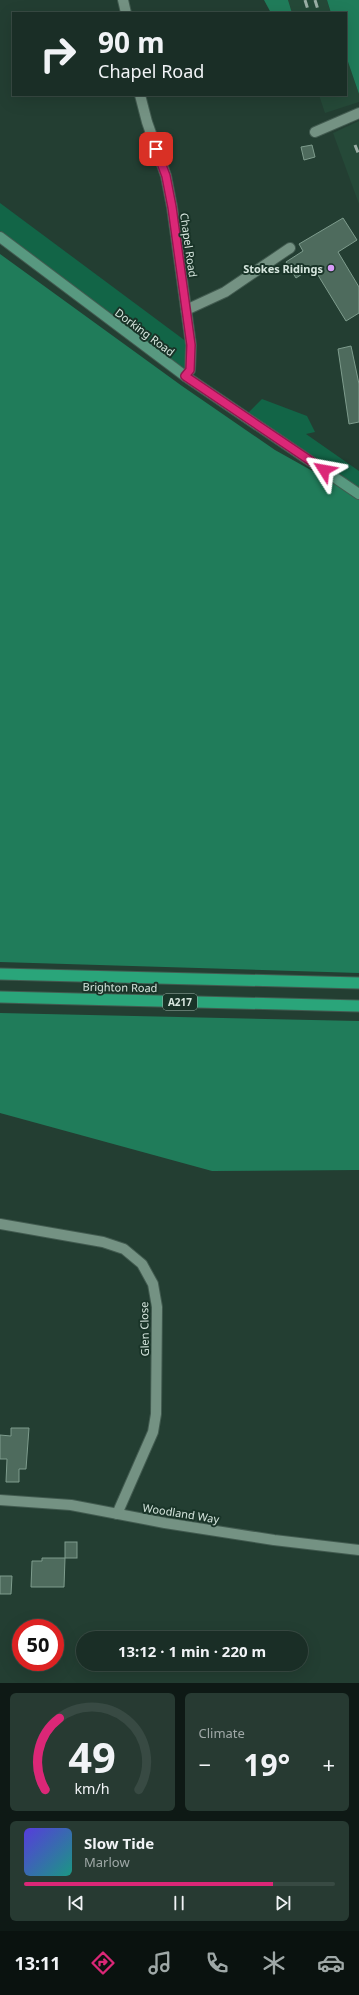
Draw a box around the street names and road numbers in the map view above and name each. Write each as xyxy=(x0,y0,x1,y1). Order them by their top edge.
street label: Chapel Road xyxy=(177,212,201,278)
street label: Dorking Road xyxy=(112,305,178,359)
street label: Brighton Road xyxy=(82,979,158,995)
road number: A217 xyxy=(163,994,197,1010)
street label: Glen Close xyxy=(136,1302,152,1356)
street label: Woodland Way xyxy=(142,1500,221,1527)

